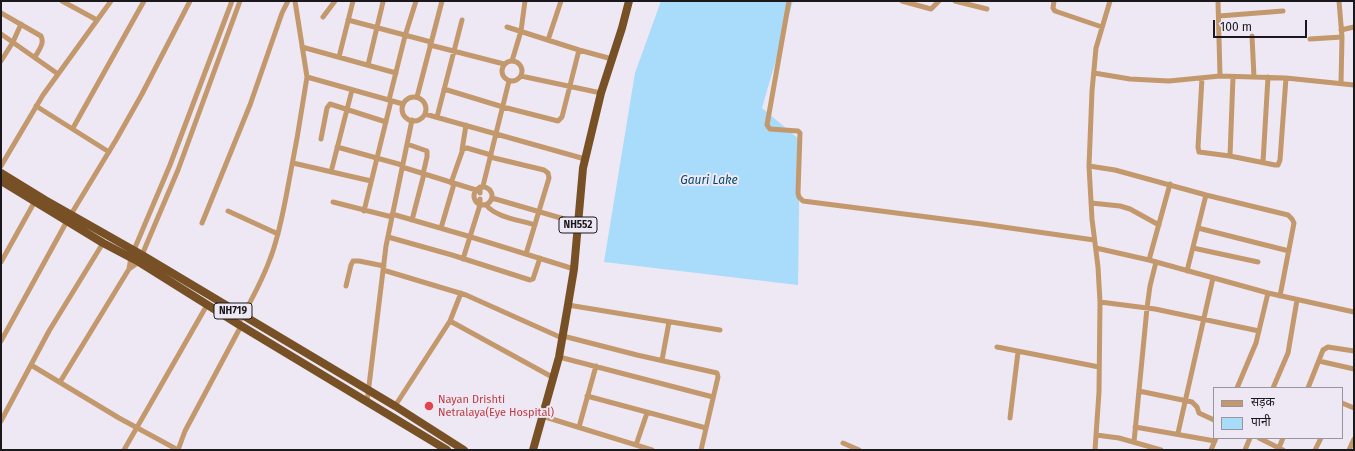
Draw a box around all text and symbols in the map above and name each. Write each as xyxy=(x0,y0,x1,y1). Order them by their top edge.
scale bar xyxy=(1215,12,1309,38)
text: 100 m xyxy=(1220,20,1252,34)
water label: Gauri Lake xyxy=(680,174,738,188)
road number: NH552 xyxy=(559,217,597,233)
road number: NH719 xyxy=(214,303,252,319)
legend xyxy=(1213,387,1343,439)
place label: Nayan Drishti Netralaya(Eye Hospital) xyxy=(438,393,554,419)
text: सड़क xyxy=(1251,395,1275,409)
marker: Nayan Drishti Netralaya(Eye Hospital) xyxy=(423,400,435,412)
text: पानी xyxy=(1251,415,1271,429)

